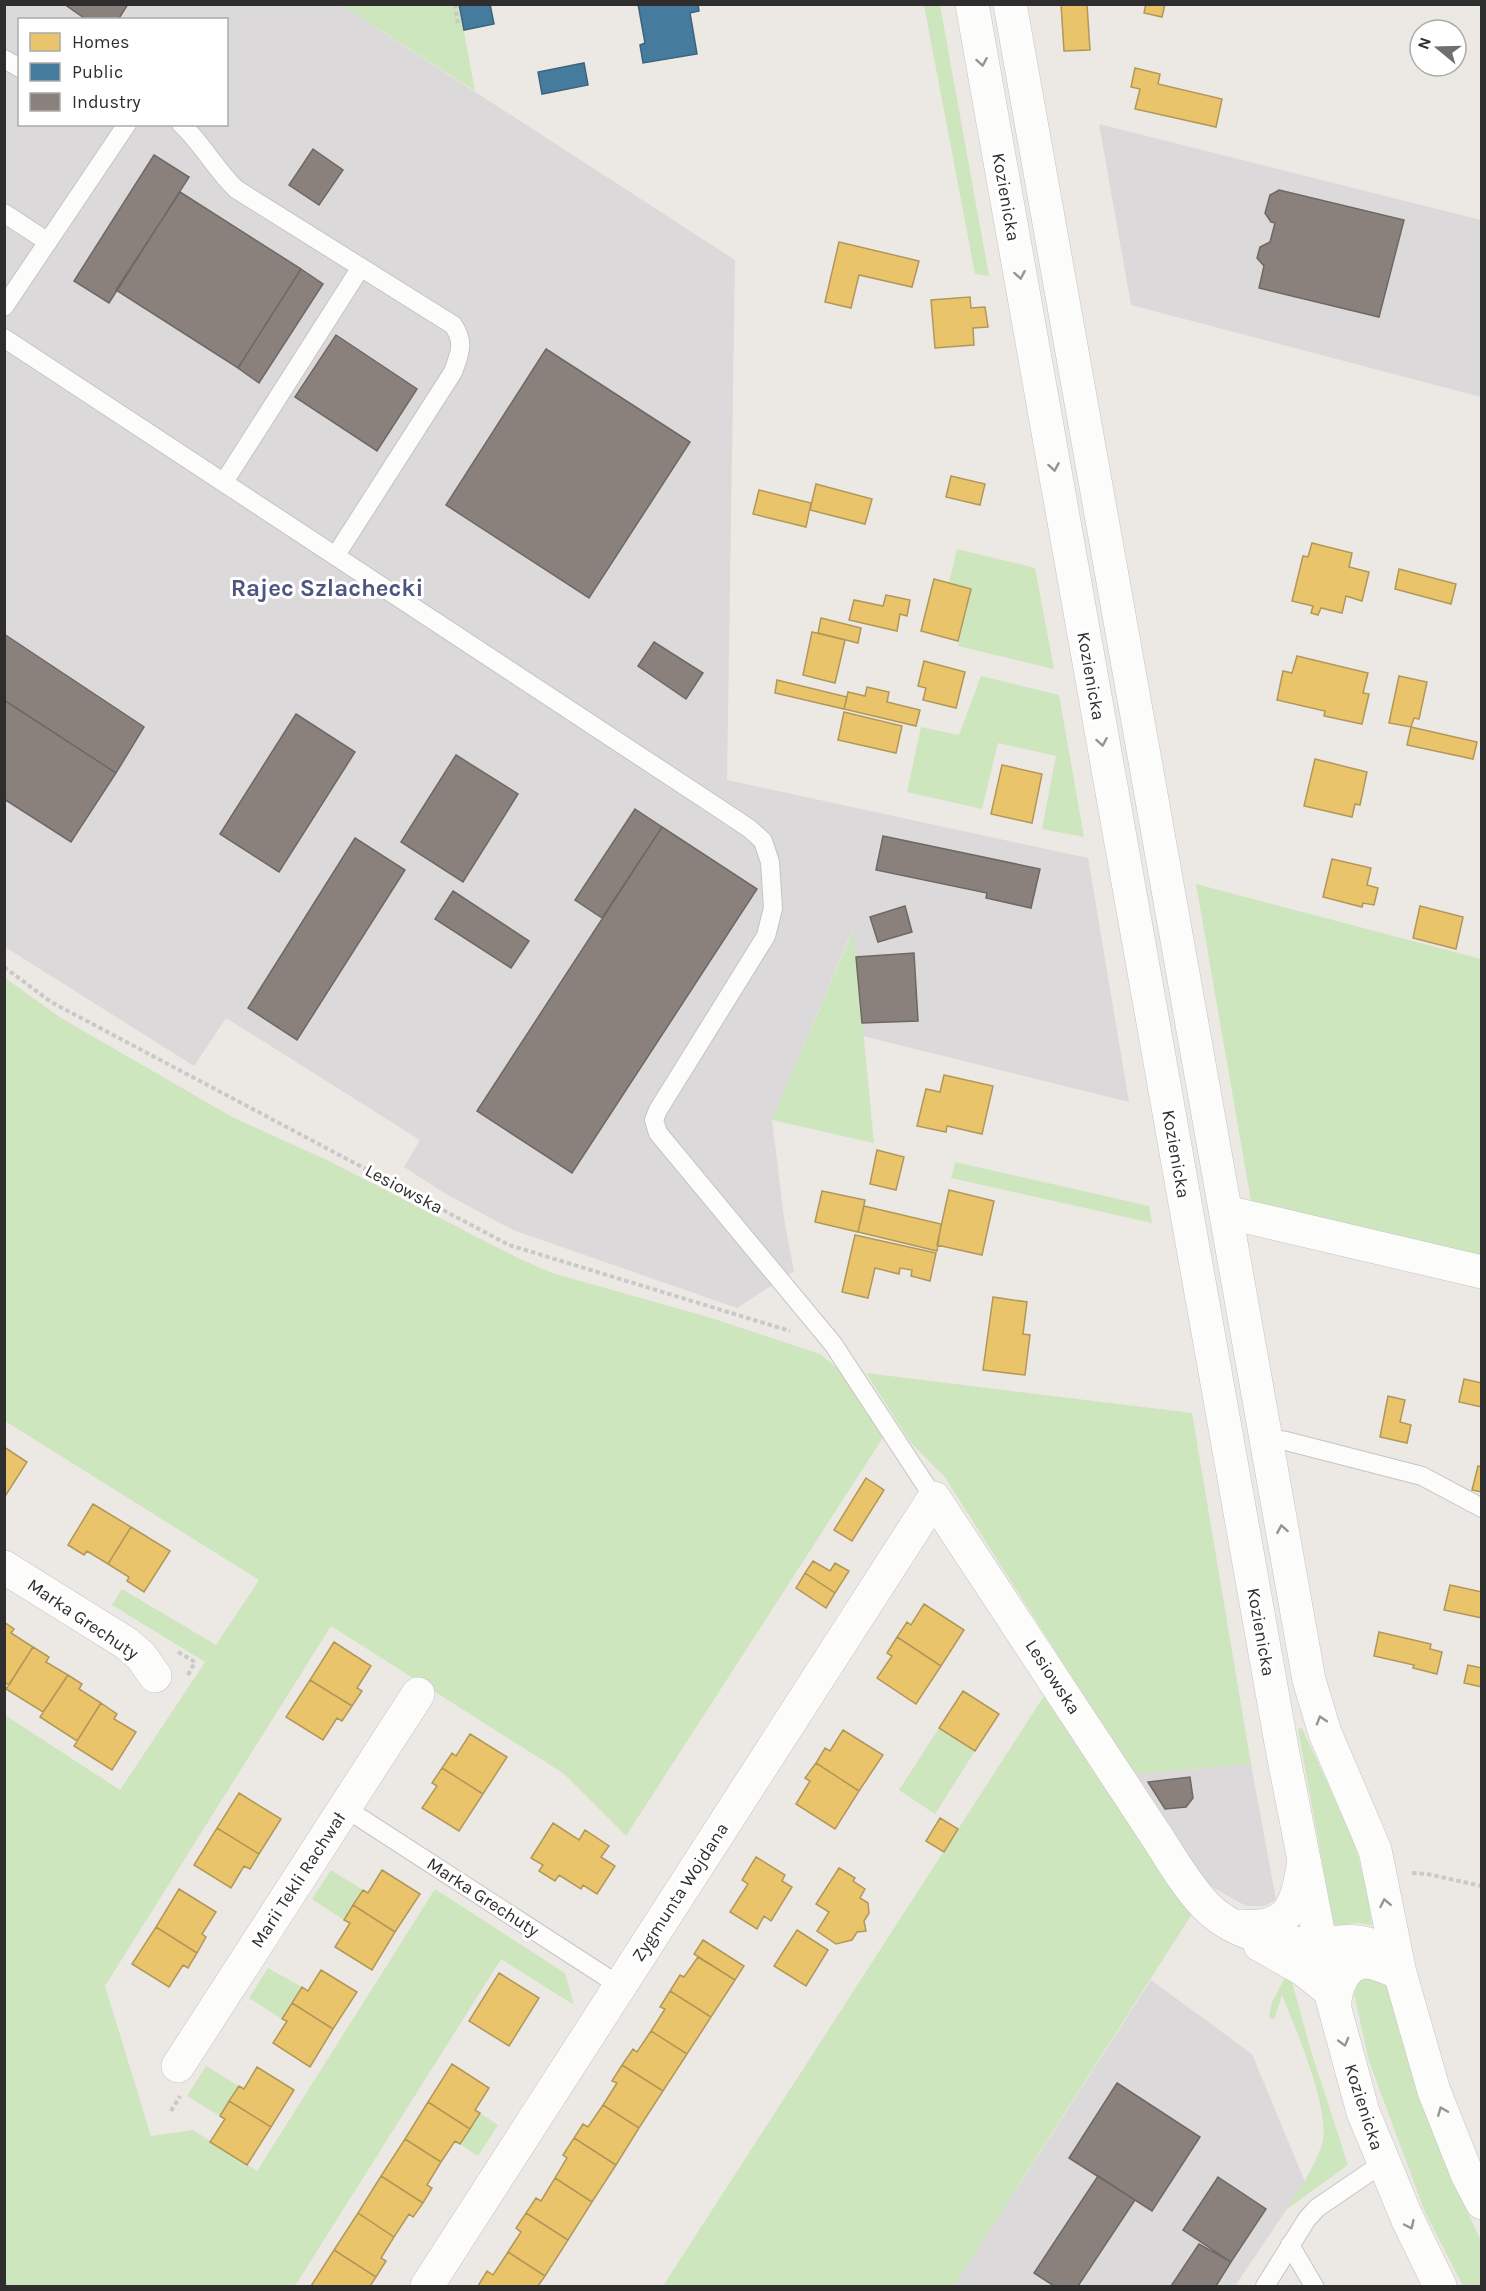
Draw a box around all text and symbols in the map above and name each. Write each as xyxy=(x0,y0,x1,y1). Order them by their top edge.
legend xyxy=(18,18,228,126)
north arrow xyxy=(1408,18,1468,78)
text: Homes xyxy=(72,31,129,53)
text: N xyxy=(1413,35,1435,52)
one-way arrow xyxy=(976,57,988,67)
text: Public xyxy=(72,61,123,83)
text: Industry xyxy=(72,91,141,113)
street label: Kozienicka xyxy=(987,151,1025,243)
one-way arrow xyxy=(1013,270,1025,280)
one-way arrow xyxy=(1047,462,1059,472)
district label: Rajec Szlachecki xyxy=(231,574,423,602)
street label: Kozienicka xyxy=(1072,630,1110,722)
one-way arrow xyxy=(1095,736,1108,746)
street label: Kozienicka xyxy=(1157,1108,1195,1200)
street label: Lesiowska xyxy=(361,1159,447,1219)
one-way arrow xyxy=(1277,1524,1289,1533)
street label: Marka Grechuty xyxy=(23,1574,143,1665)
street label: Kozienicka xyxy=(1242,1586,1280,1678)
street label: Lesiowska xyxy=(1021,1635,1085,1719)
one-way arrow xyxy=(1316,1715,1328,1725)
street label: Marii Tekli Rachwał xyxy=(246,1808,350,1952)
street label: Zygmunta Wojdana xyxy=(627,1819,733,1965)
street label: Marka Grechuty xyxy=(423,1853,544,1942)
one-way arrow xyxy=(1379,1898,1392,1908)
one-way arrow xyxy=(1337,2036,1349,2047)
street label: Kozienicka xyxy=(1340,2061,1388,2153)
one-way arrow xyxy=(1437,2106,1449,2117)
one-way arrow xyxy=(1403,2218,1415,2229)

